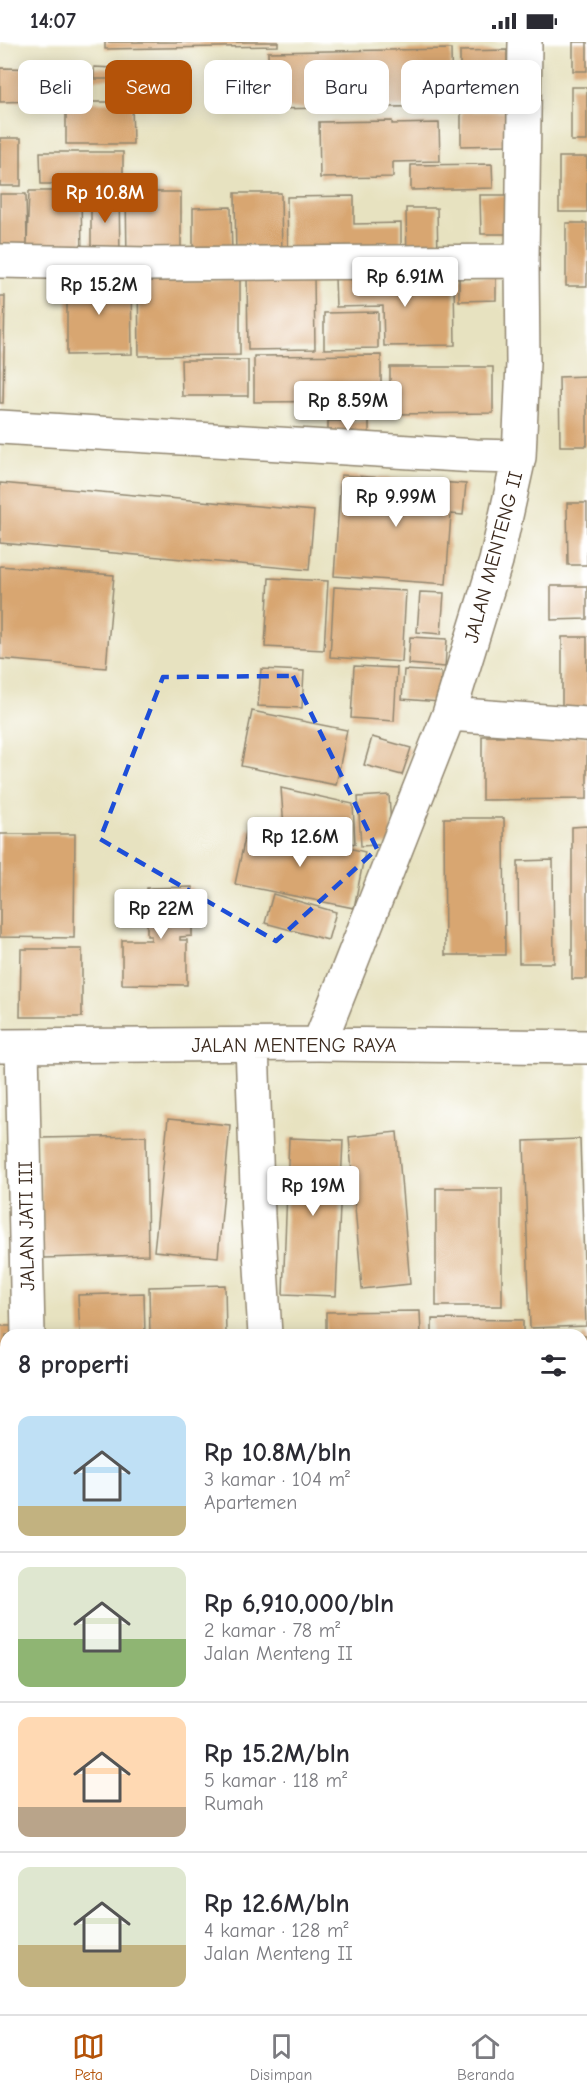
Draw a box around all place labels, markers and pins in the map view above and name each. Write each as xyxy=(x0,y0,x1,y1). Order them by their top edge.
pin: Rp 10.8M xyxy=(43,173,167,224)
pin: Rp 6.91M xyxy=(343,257,467,308)
pin: Rp 15.2M xyxy=(37,265,161,316)
pin: Rp 8.59M xyxy=(286,381,410,432)
pin: Rp 9.99M xyxy=(334,477,458,528)
pin: Rp 12.6M xyxy=(238,817,362,868)
pin: Rp 22M xyxy=(112,889,210,940)
pin: Rp 19M xyxy=(264,1166,362,1217)

